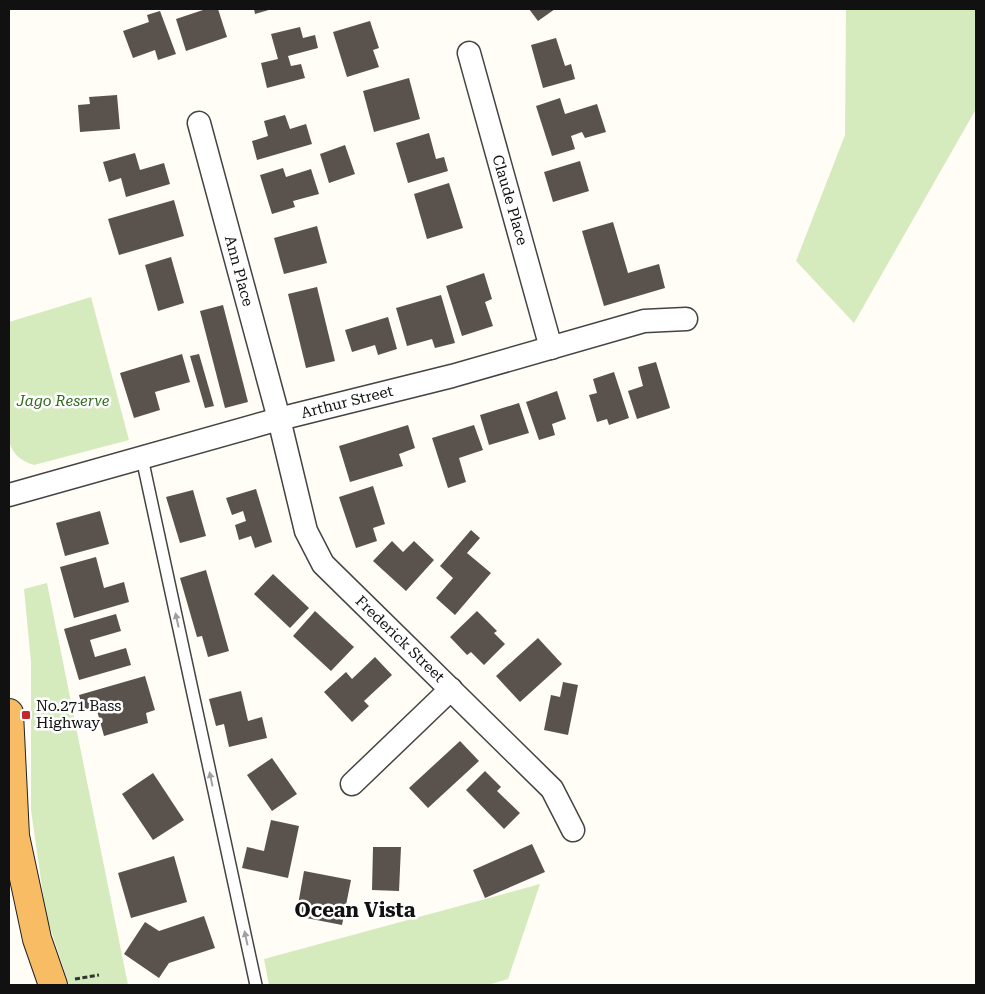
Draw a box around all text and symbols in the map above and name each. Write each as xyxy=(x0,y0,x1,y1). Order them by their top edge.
street label: Claude Place xyxy=(488,153,532,247)
street label: Ann Place xyxy=(221,234,257,308)
street label: Arthur Street xyxy=(299,382,395,422)
park label: Jago Reserve xyxy=(16,392,110,410)
street label: Frederick Street xyxy=(352,592,449,686)
one-way arrow xyxy=(173,612,181,628)
place label: No.271 Bass Highway xyxy=(36,697,121,732)
marker: No.271 Bass Highway xyxy=(20,709,32,721)
one-way arrow xyxy=(207,770,215,786)
district label: Ocean Vista xyxy=(295,898,416,922)
one-way arrow xyxy=(242,930,250,945)

